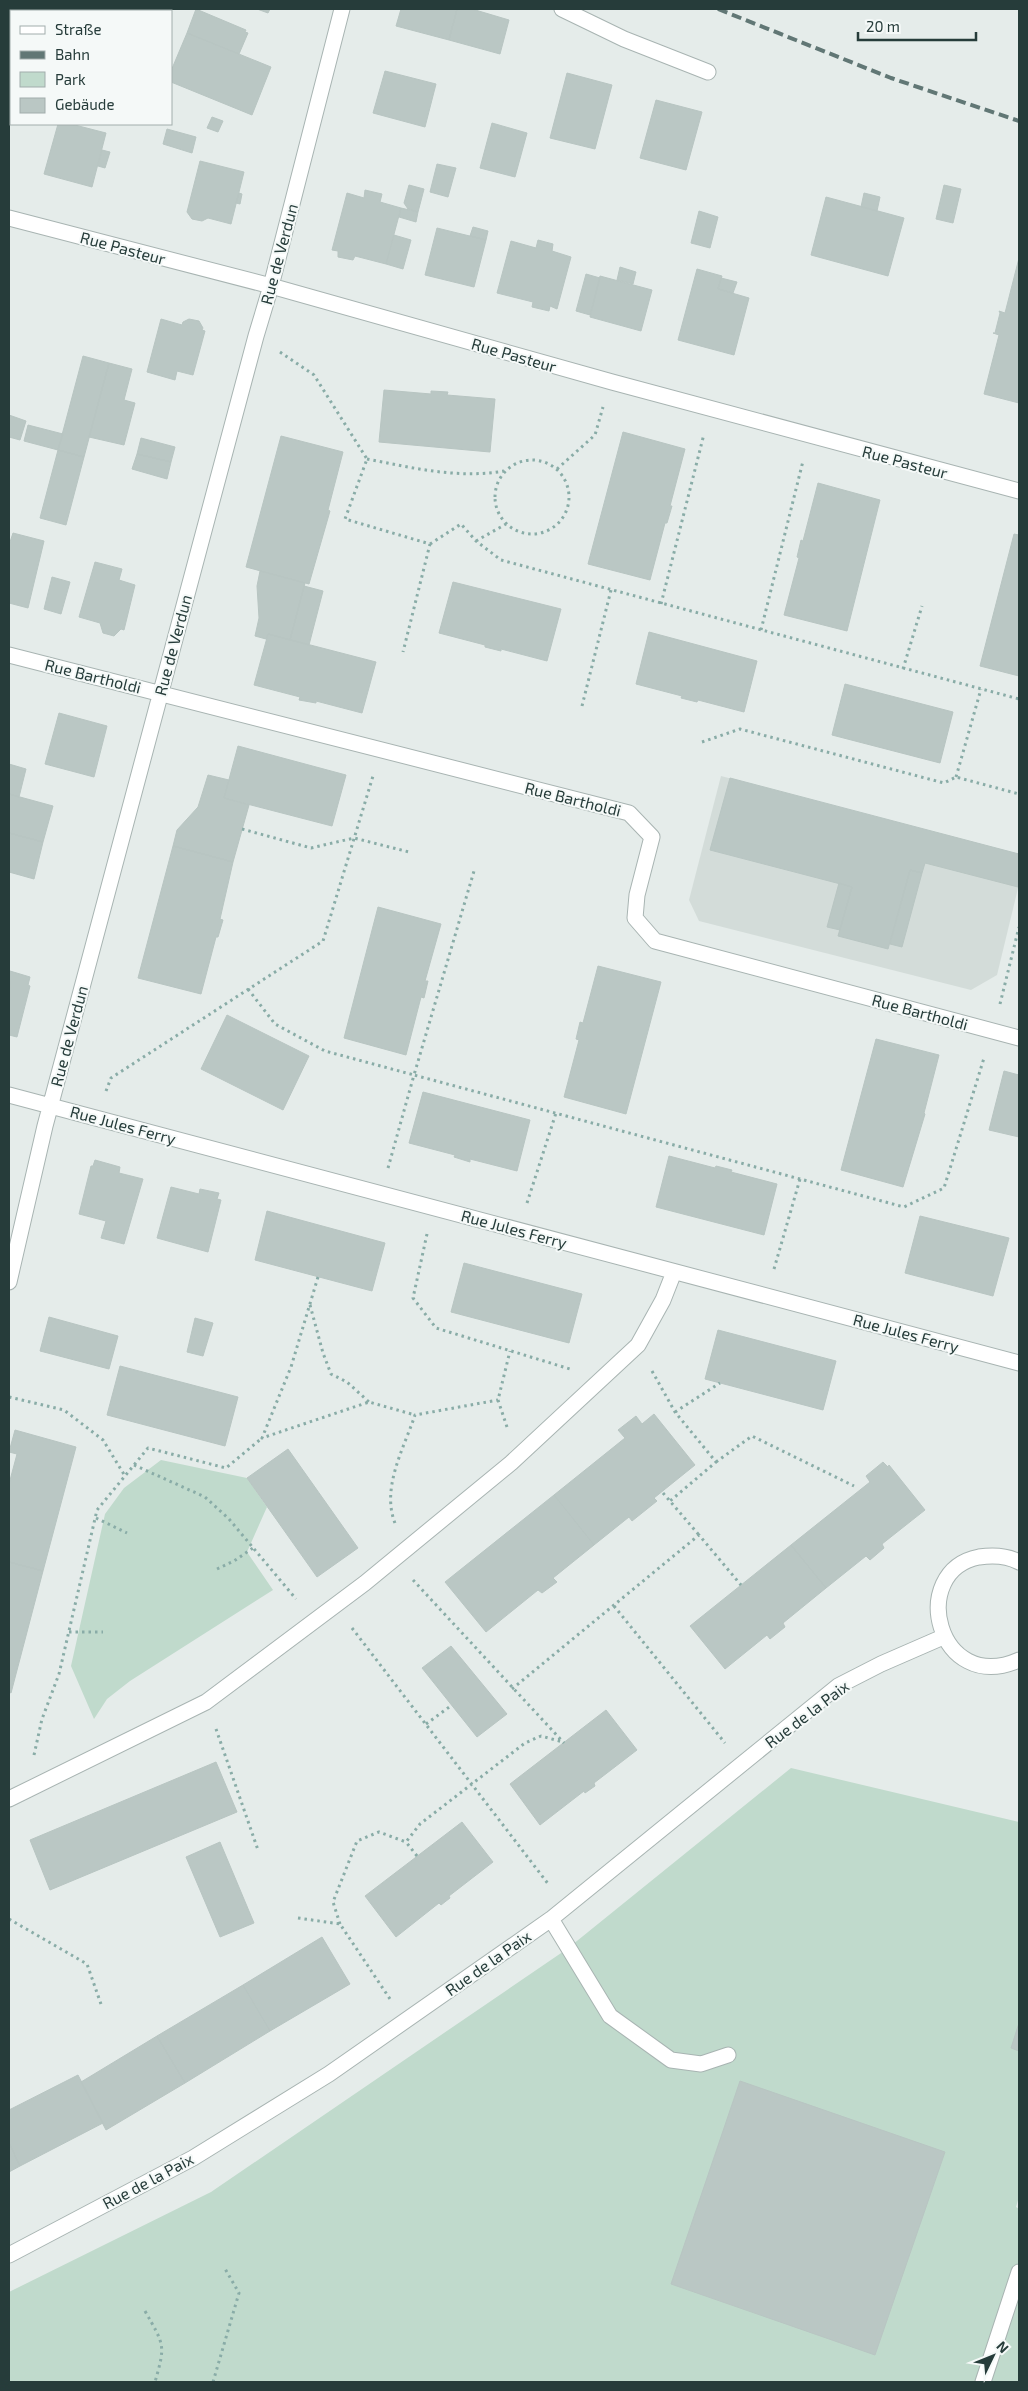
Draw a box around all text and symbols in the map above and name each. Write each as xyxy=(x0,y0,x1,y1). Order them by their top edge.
legend xyxy=(10,10,172,125)
scale bar xyxy=(858,10,976,42)
text: 20 m xyxy=(866,17,900,35)
text: Straße xyxy=(55,20,101,38)
text: Bahn xyxy=(55,45,90,63)
text: Park xyxy=(55,70,86,88)
text: Gebäude xyxy=(55,95,114,113)
street label: Rue de Verdun xyxy=(256,201,301,306)
street label: Rue Pasteur xyxy=(78,227,168,268)
street label: Rue Pasteur xyxy=(469,333,559,376)
street label: Rue Pasteur xyxy=(860,441,950,482)
street label: Rue de Verdun xyxy=(150,592,195,697)
street label: Rue Bartholdi xyxy=(43,654,143,697)
street label: Rue Bartholdi xyxy=(523,777,623,820)
street label: Rue de Verdun xyxy=(46,983,91,1088)
street label: Rue Bartholdi xyxy=(870,990,970,1033)
street label: Rue Jules Ferry xyxy=(68,1101,179,1148)
street label: Rue Jules Ferry xyxy=(459,1205,570,1252)
street label: Rue Jules Ferry xyxy=(851,1309,962,1356)
street label: Rue de la Paix xyxy=(761,1676,853,1751)
street label: Rue de la Paix xyxy=(441,1926,535,1999)
street label: Rue de la Paix xyxy=(99,2148,197,2212)
north arrow xyxy=(968,2331,1018,2381)
text: N xyxy=(993,2337,1013,2356)

